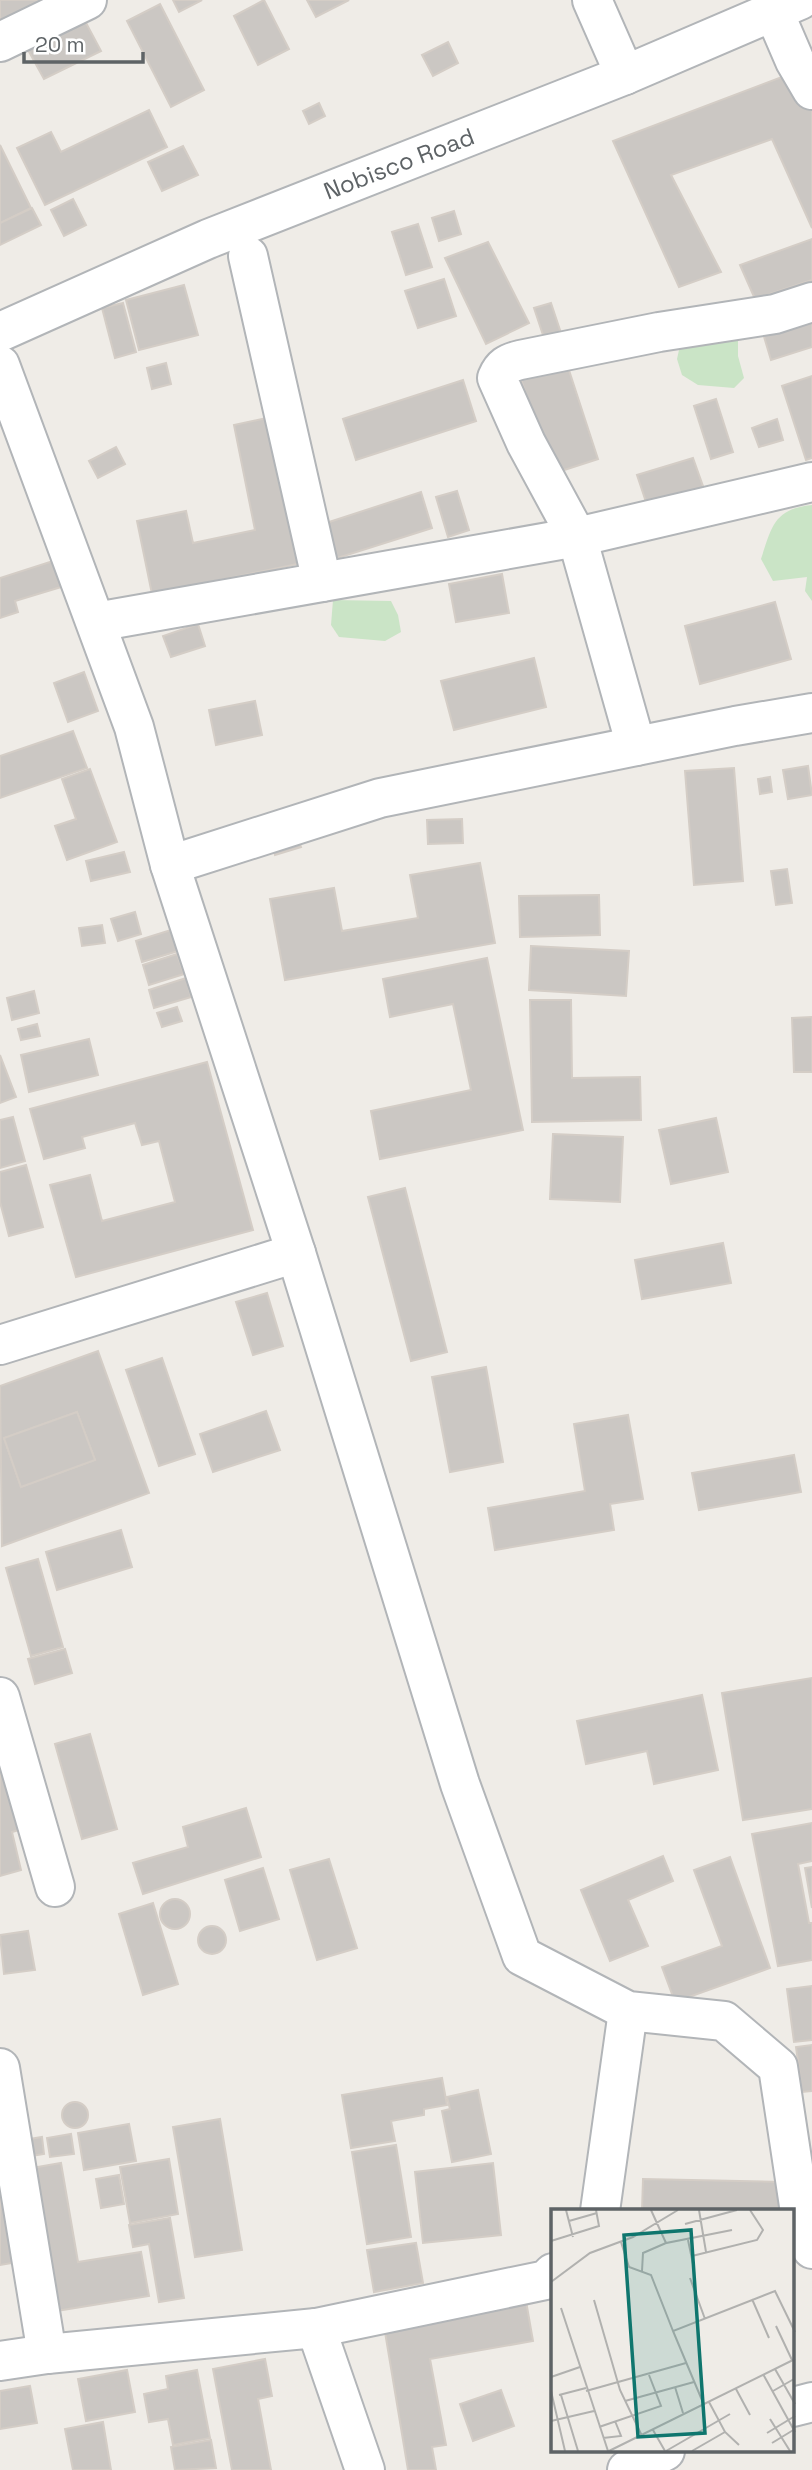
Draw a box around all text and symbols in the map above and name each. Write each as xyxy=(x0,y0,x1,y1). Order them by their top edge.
scale bar xyxy=(24,21,144,65)
text: 20 m xyxy=(35,31,85,58)
street label: Nobisco Road xyxy=(319,121,479,206)
inset map xyxy=(551,2209,794,2452)

